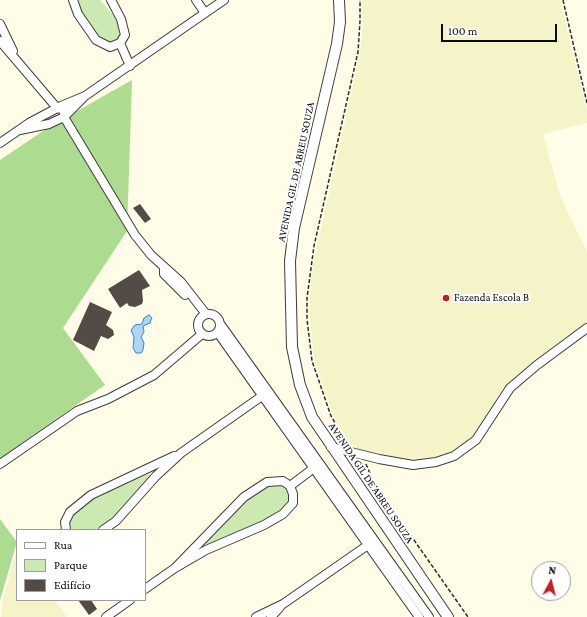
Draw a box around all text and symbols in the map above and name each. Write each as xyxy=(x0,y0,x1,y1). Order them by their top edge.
scale bar xyxy=(443,16,559,42)
text: 100 m xyxy=(448,24,477,38)
street label: AVENIDA GIL DE ABREU SOUZA xyxy=(275,101,317,243)
place label: Fazenda Escola B xyxy=(454,291,529,305)
marker: Fazenda Escola B xyxy=(441,293,451,303)
street label: AVENIDA GIL DE ABREU SOUZA xyxy=(326,420,416,546)
legend xyxy=(16,529,146,601)
text: Rua xyxy=(54,538,72,552)
text: Parque xyxy=(54,558,87,572)
north arrow xyxy=(531,561,571,601)
text: N xyxy=(548,564,557,576)
text: Edifício xyxy=(54,578,91,592)

